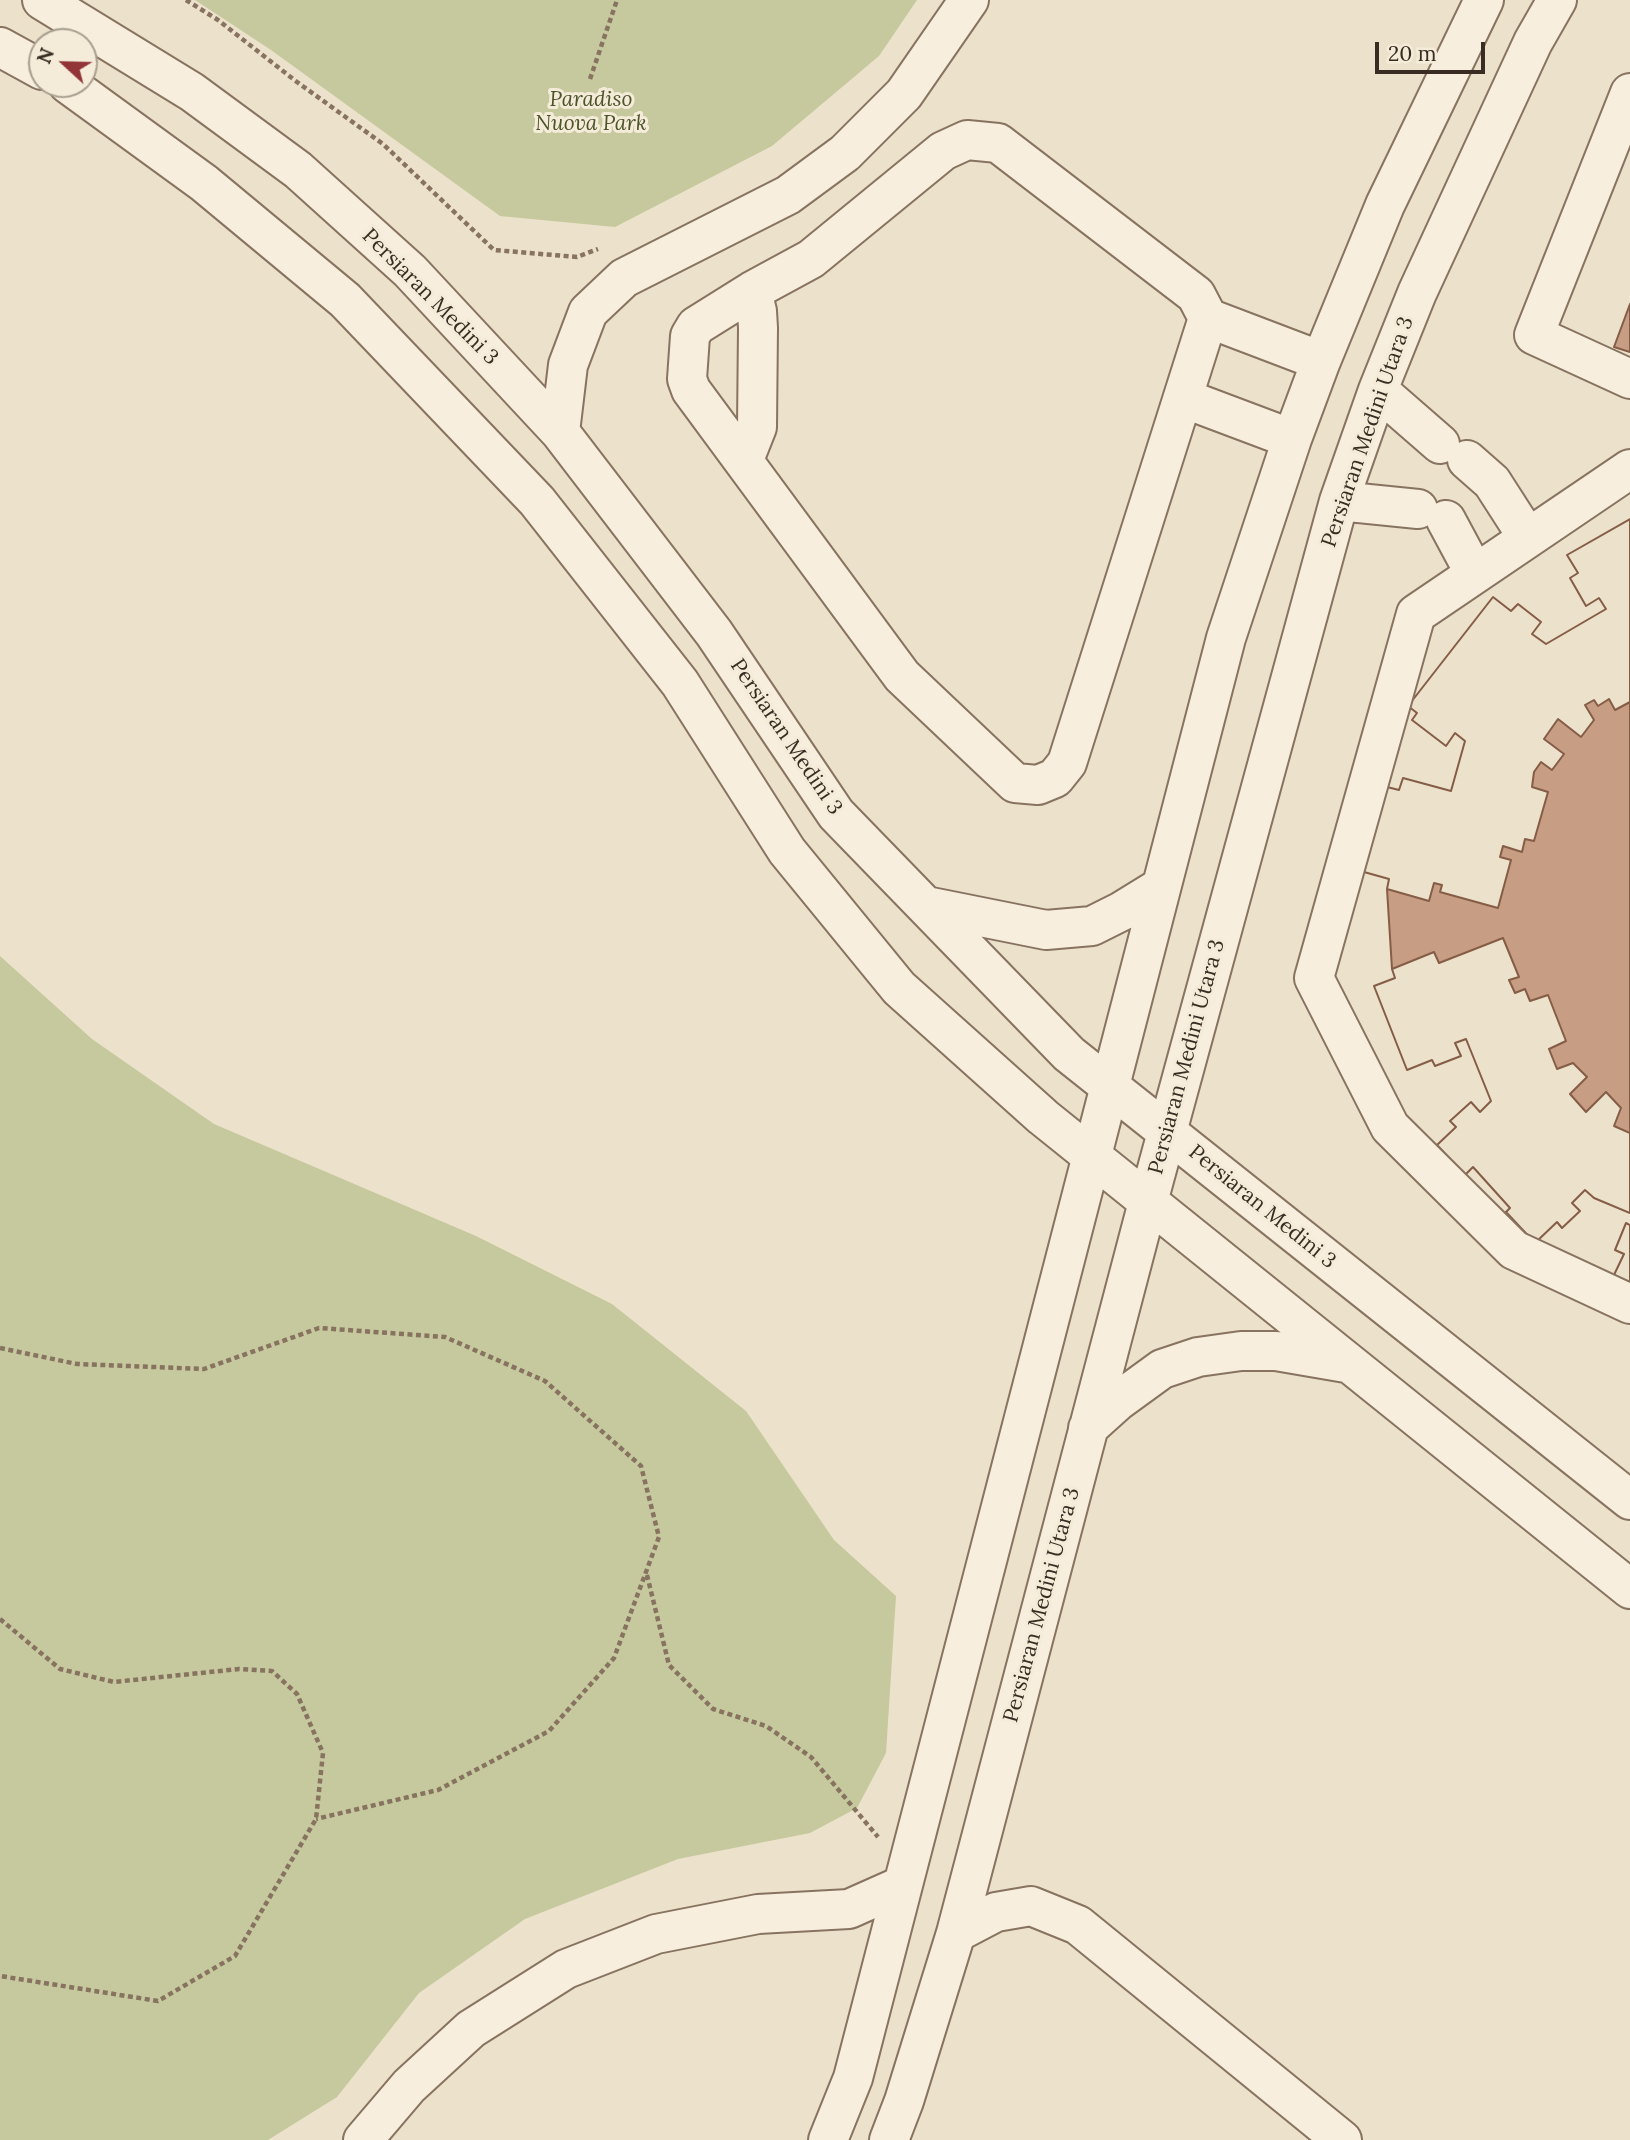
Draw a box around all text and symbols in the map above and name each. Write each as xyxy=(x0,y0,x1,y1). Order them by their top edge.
north arrow xyxy=(28,28,98,98)
scale bar xyxy=(1378,28,1488,72)
text: 20 m xyxy=(1388,40,1437,67)
text: N xyxy=(32,45,59,67)
park label: Paradiso Nuova Park xyxy=(535,87,647,137)
street label: Persiaran Medini 3 xyxy=(357,224,503,370)
street label: Persiaran Medini Utara 3 xyxy=(1317,313,1419,551)
street label: Persiaran Medini 3 xyxy=(725,654,847,820)
street label: Persiaran Medini Utara 3 xyxy=(1143,937,1231,1177)
street label: Persiaran Medini 3 xyxy=(1183,1140,1341,1274)
street label: Persiaran Medini Utara 3 xyxy=(998,1485,1086,1725)

